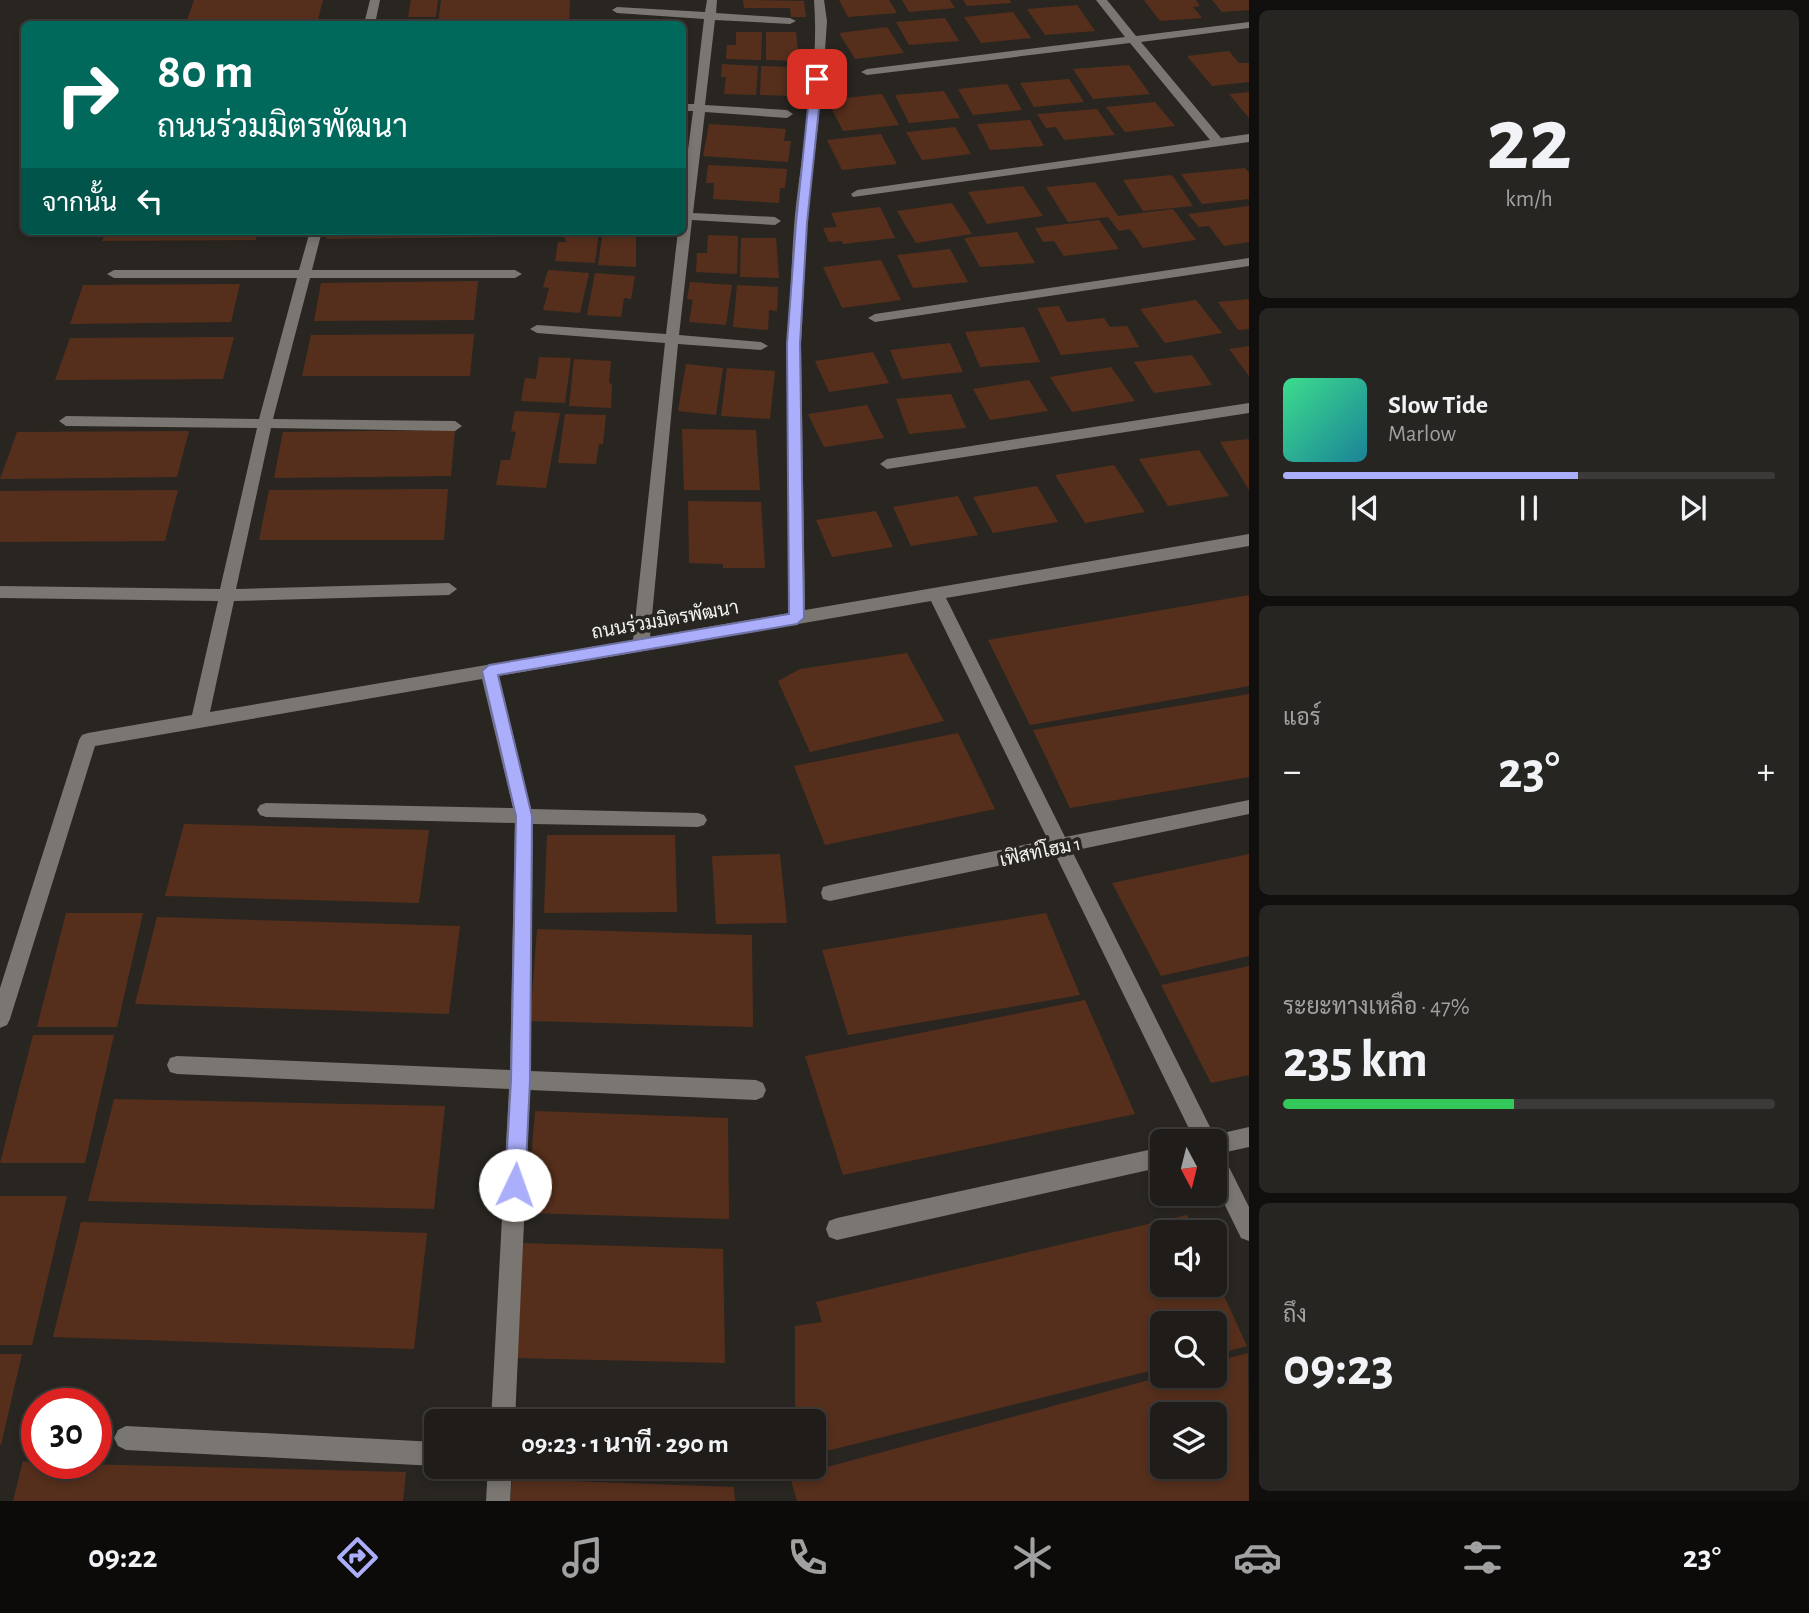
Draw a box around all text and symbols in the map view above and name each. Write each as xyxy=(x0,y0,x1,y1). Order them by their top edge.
text: 80 m xyxy=(157,48,254,97)
icon: right xyxy=(42,49,133,140)
pin xyxy=(787,49,847,109)
icon: arrive xyxy=(798,60,836,98)
text: 22 xyxy=(1486,95,1572,186)
text: ถนนร่วมมิตรพัฒนา xyxy=(157,111,408,143)
icon: left xyxy=(131,182,169,220)
text: km/h xyxy=(1505,188,1553,211)
text: จากนั้น xyxy=(42,190,117,216)
text: Slow Tide xyxy=(1388,392,1488,418)
text: Marlow xyxy=(1388,423,1456,446)
icon: previous xyxy=(1346,489,1384,527)
icon: pause xyxy=(1510,489,1548,527)
icon: next xyxy=(1674,489,1712,527)
street label: ถนนร่วมมิตรพัฒนา xyxy=(590,595,740,643)
text: แอร์ xyxy=(1283,707,1321,730)
text: 23° xyxy=(1498,745,1560,797)
text: − xyxy=(1283,753,1301,791)
text: + xyxy=(1757,753,1775,791)
street label: เฟิสท์โฮม 1 xyxy=(997,831,1083,870)
text: ระยะทางเหลือ · 47% xyxy=(1283,996,1470,1019)
text: 235 km xyxy=(1283,1034,1428,1086)
north arrow xyxy=(1150,1129,1227,1206)
map controls xyxy=(1150,1129,1227,1479)
position arrow xyxy=(478,1148,552,1222)
button: sound xyxy=(1150,1220,1227,1297)
text: ถึง xyxy=(1283,1304,1307,1327)
button: search xyxy=(1150,1311,1227,1388)
text: 09:23 xyxy=(1283,1342,1394,1394)
speed limit sign: 30 xyxy=(21,1388,112,1479)
button: layers xyxy=(1150,1402,1227,1479)
text: 09:23 · 1 นาที · 290 m xyxy=(521,1431,729,1457)
icon: directions xyxy=(333,1533,382,1582)
icon: music xyxy=(558,1533,607,1582)
icon: phone xyxy=(783,1533,832,1582)
icon: climate xyxy=(1008,1533,1057,1582)
icon: car xyxy=(1233,1533,1282,1582)
icon: filters xyxy=(1458,1533,1507,1582)
text: 09:22 xyxy=(88,1541,158,1573)
text: 23° xyxy=(1683,1541,1721,1573)

